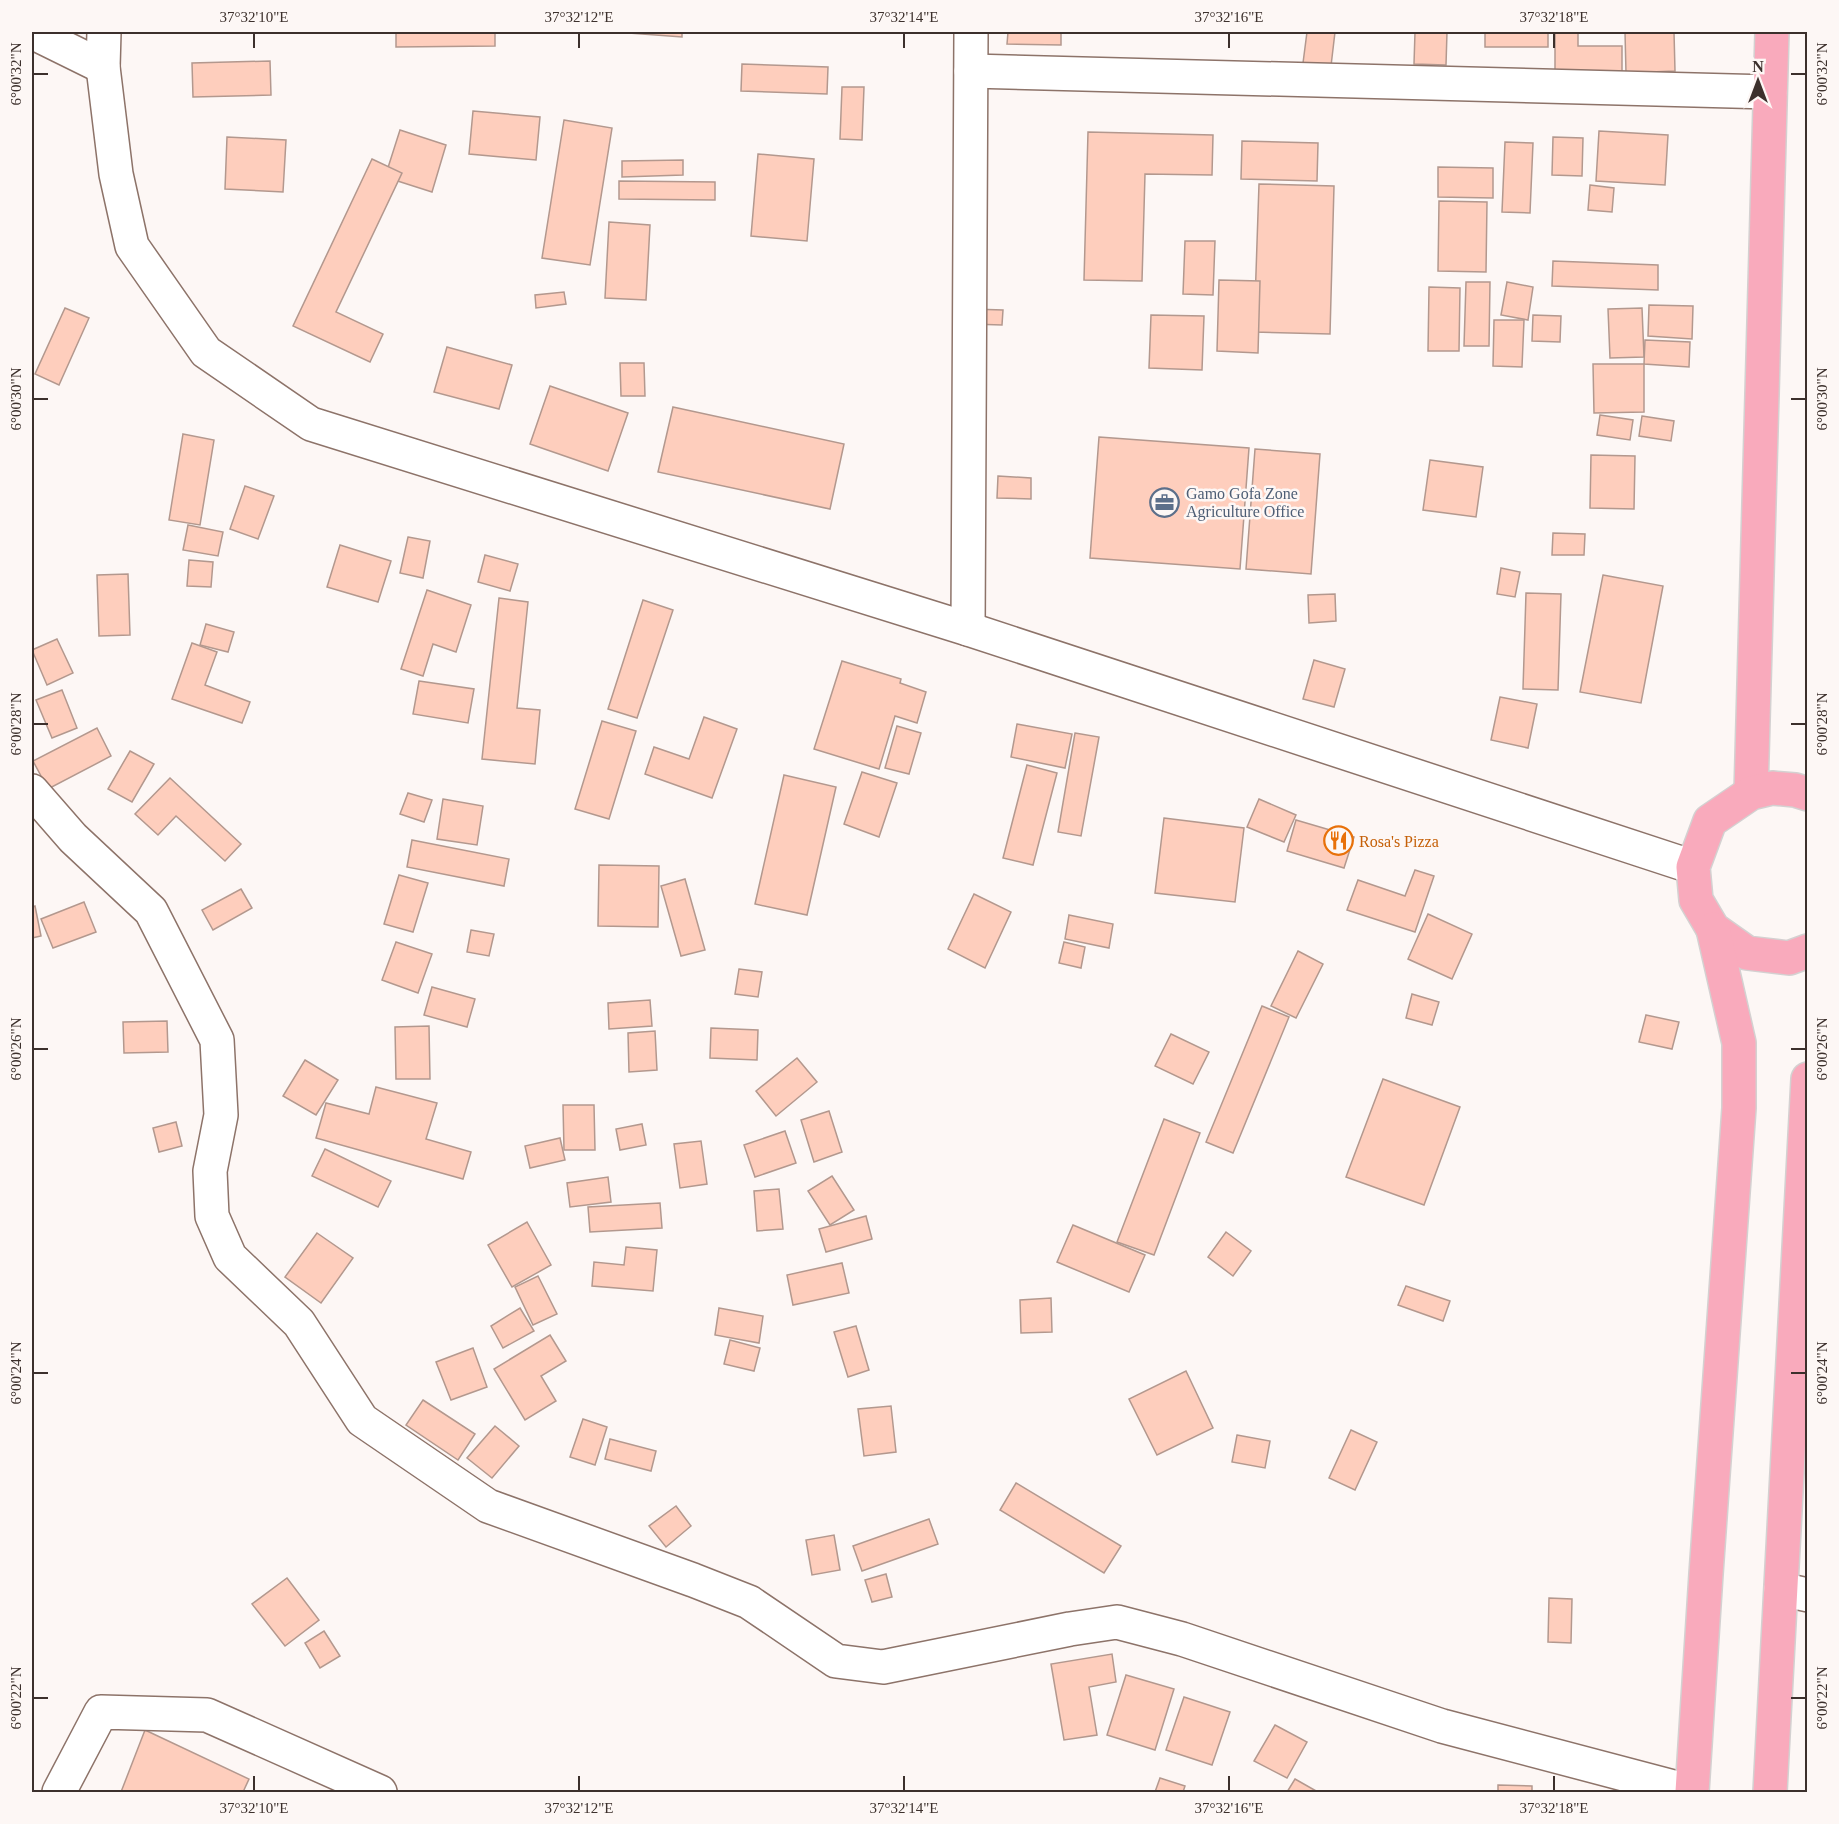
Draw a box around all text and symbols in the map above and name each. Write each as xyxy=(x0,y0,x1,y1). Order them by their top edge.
text: 37°32'10"E xyxy=(220,9,289,25)
text: 37°32'12"E xyxy=(545,9,614,25)
text: 37°32'14"E xyxy=(870,9,939,25)
text: 37°32'16"E xyxy=(1195,9,1264,25)
text: 37°32'18"E xyxy=(1520,9,1589,25)
text: 6°00'32"N xyxy=(8,42,24,106)
text: 6°00'32"N xyxy=(1814,42,1830,106)
north arrow xyxy=(1728,51,1788,111)
text: N xyxy=(1752,58,1764,75)
text: 6°00'30"N xyxy=(8,367,24,431)
text: 6°00'30"N xyxy=(1814,367,1830,431)
place label: Gamo Gofa Zone Agriculture Office xyxy=(1186,485,1304,521)
office icon: Gamo Gofa Zone Agriculture Office xyxy=(1149,486,1181,518)
text: 6°00'28"N xyxy=(8,692,24,756)
text: 6°00'28"N xyxy=(1814,692,1830,756)
restaurant icon: Rosa's Pizza xyxy=(1322,825,1354,857)
place label: Rosa's Pizza xyxy=(1359,833,1439,850)
text: 6°00'26"N xyxy=(8,1017,24,1081)
text: 6°00'26"N xyxy=(1814,1017,1830,1081)
text: 6°00'24"N xyxy=(8,1341,24,1405)
text: 6°00'24"N xyxy=(1814,1341,1830,1405)
text: 6°00'22"N xyxy=(8,1666,24,1730)
text: 6°00'22"N xyxy=(1814,1666,1830,1730)
text: 37°32'10"E xyxy=(220,1800,289,1816)
text: 37°32'12"E xyxy=(545,1800,614,1816)
text: 37°32'14"E xyxy=(870,1800,939,1816)
text: 37°32'16"E xyxy=(1195,1800,1264,1816)
text: 37°32'18"E xyxy=(1520,1800,1589,1816)

